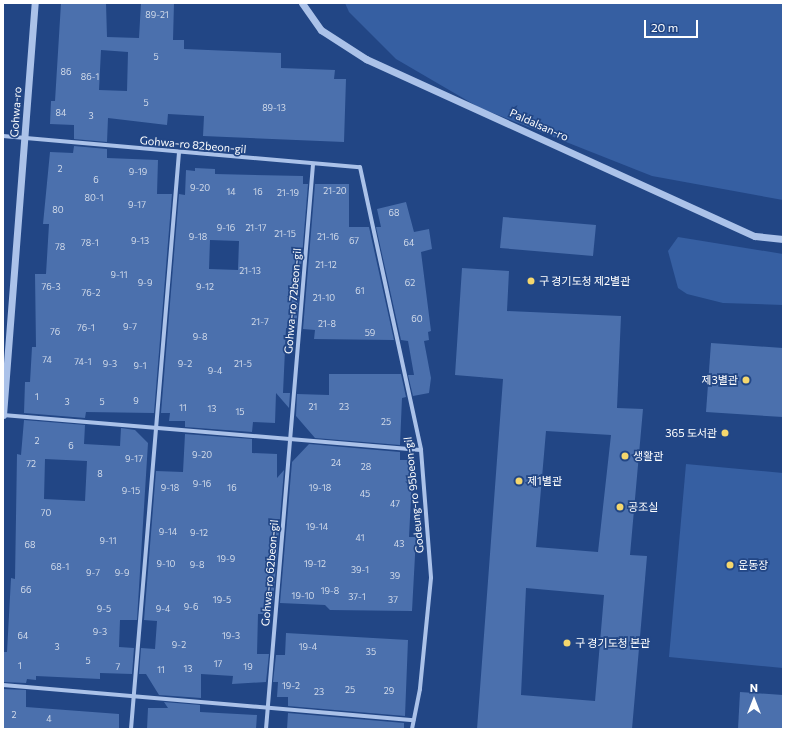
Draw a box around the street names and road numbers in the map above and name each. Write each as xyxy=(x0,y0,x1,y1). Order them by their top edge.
street label: Gohwa-ro xyxy=(8,86,24,138)
street label: Paldalsan-ro xyxy=(508,106,570,144)
street label: Gohwa-ro 82beon-gil xyxy=(139,134,247,156)
street label: Gohwa-ro 72beon-gil xyxy=(282,248,304,354)
street label: Godeung-ro 95beon-gil xyxy=(401,436,427,554)
street label: Gohwa-ro 62beon-gil xyxy=(259,519,281,627)

